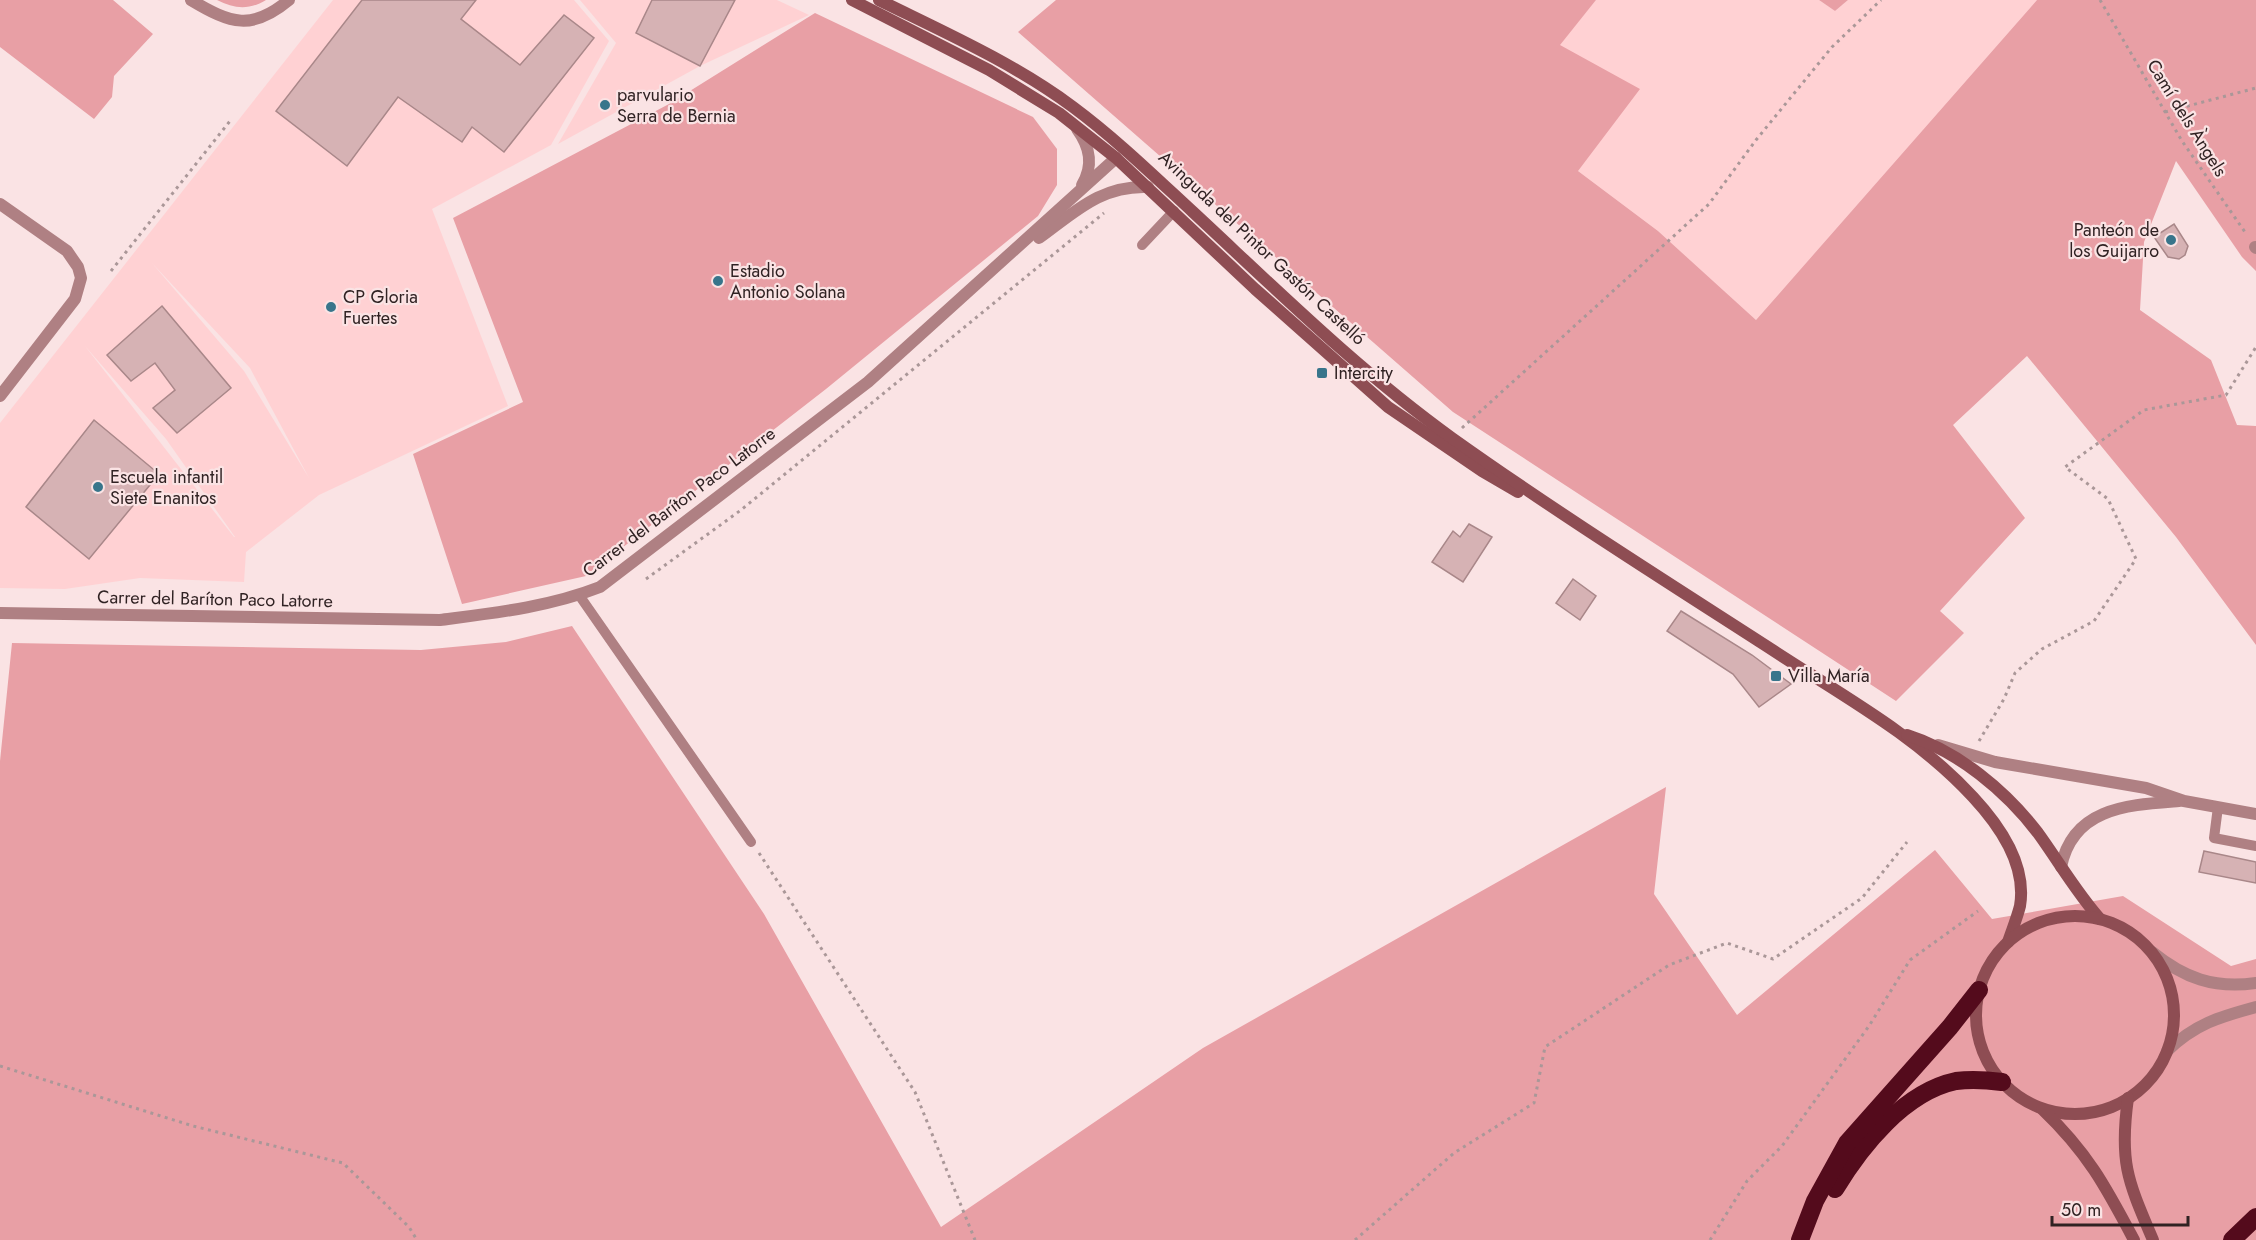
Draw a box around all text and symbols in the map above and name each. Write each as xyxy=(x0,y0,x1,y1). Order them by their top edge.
street label: Camí dels Àngels xyxy=(2141,54,2233,182)
place label: parvulario Serra de Bernia xyxy=(617,82,736,129)
marker: parvulario Serra de Bernia xyxy=(598,98,612,112)
street label: Avinguda del Pintor Gastón Castelló xyxy=(1153,145,1371,351)
place label: Panteón de los Guijarro xyxy=(2069,217,2159,264)
marker: Panteón de los Guijarro xyxy=(2164,233,2178,247)
place label: Estadio Antonio Solana xyxy=(730,258,845,305)
marker: Estadio Antonio Solana xyxy=(711,274,725,288)
place label: CP Gloria Fuertes xyxy=(343,284,418,331)
marker: CP Gloria Fuertes xyxy=(324,300,338,314)
place label: Intercity xyxy=(1334,360,1393,386)
marker: Intercity xyxy=(1315,366,1329,380)
street label: Carrer del Baríton Paco Latorre xyxy=(577,421,781,583)
place label: Escuela infantil Siete Enanitos xyxy=(110,464,223,511)
marker: Escuela infantil Siete Enanitos xyxy=(91,480,105,494)
street label: Carrer del Baríton Paco Latorre xyxy=(97,584,333,614)
place label: Villa María xyxy=(1788,663,1870,689)
marker: Villa María xyxy=(1769,669,1783,683)
scale bar xyxy=(2052,1189,2188,1227)
text: 50 m xyxy=(2061,1197,2101,1223)

